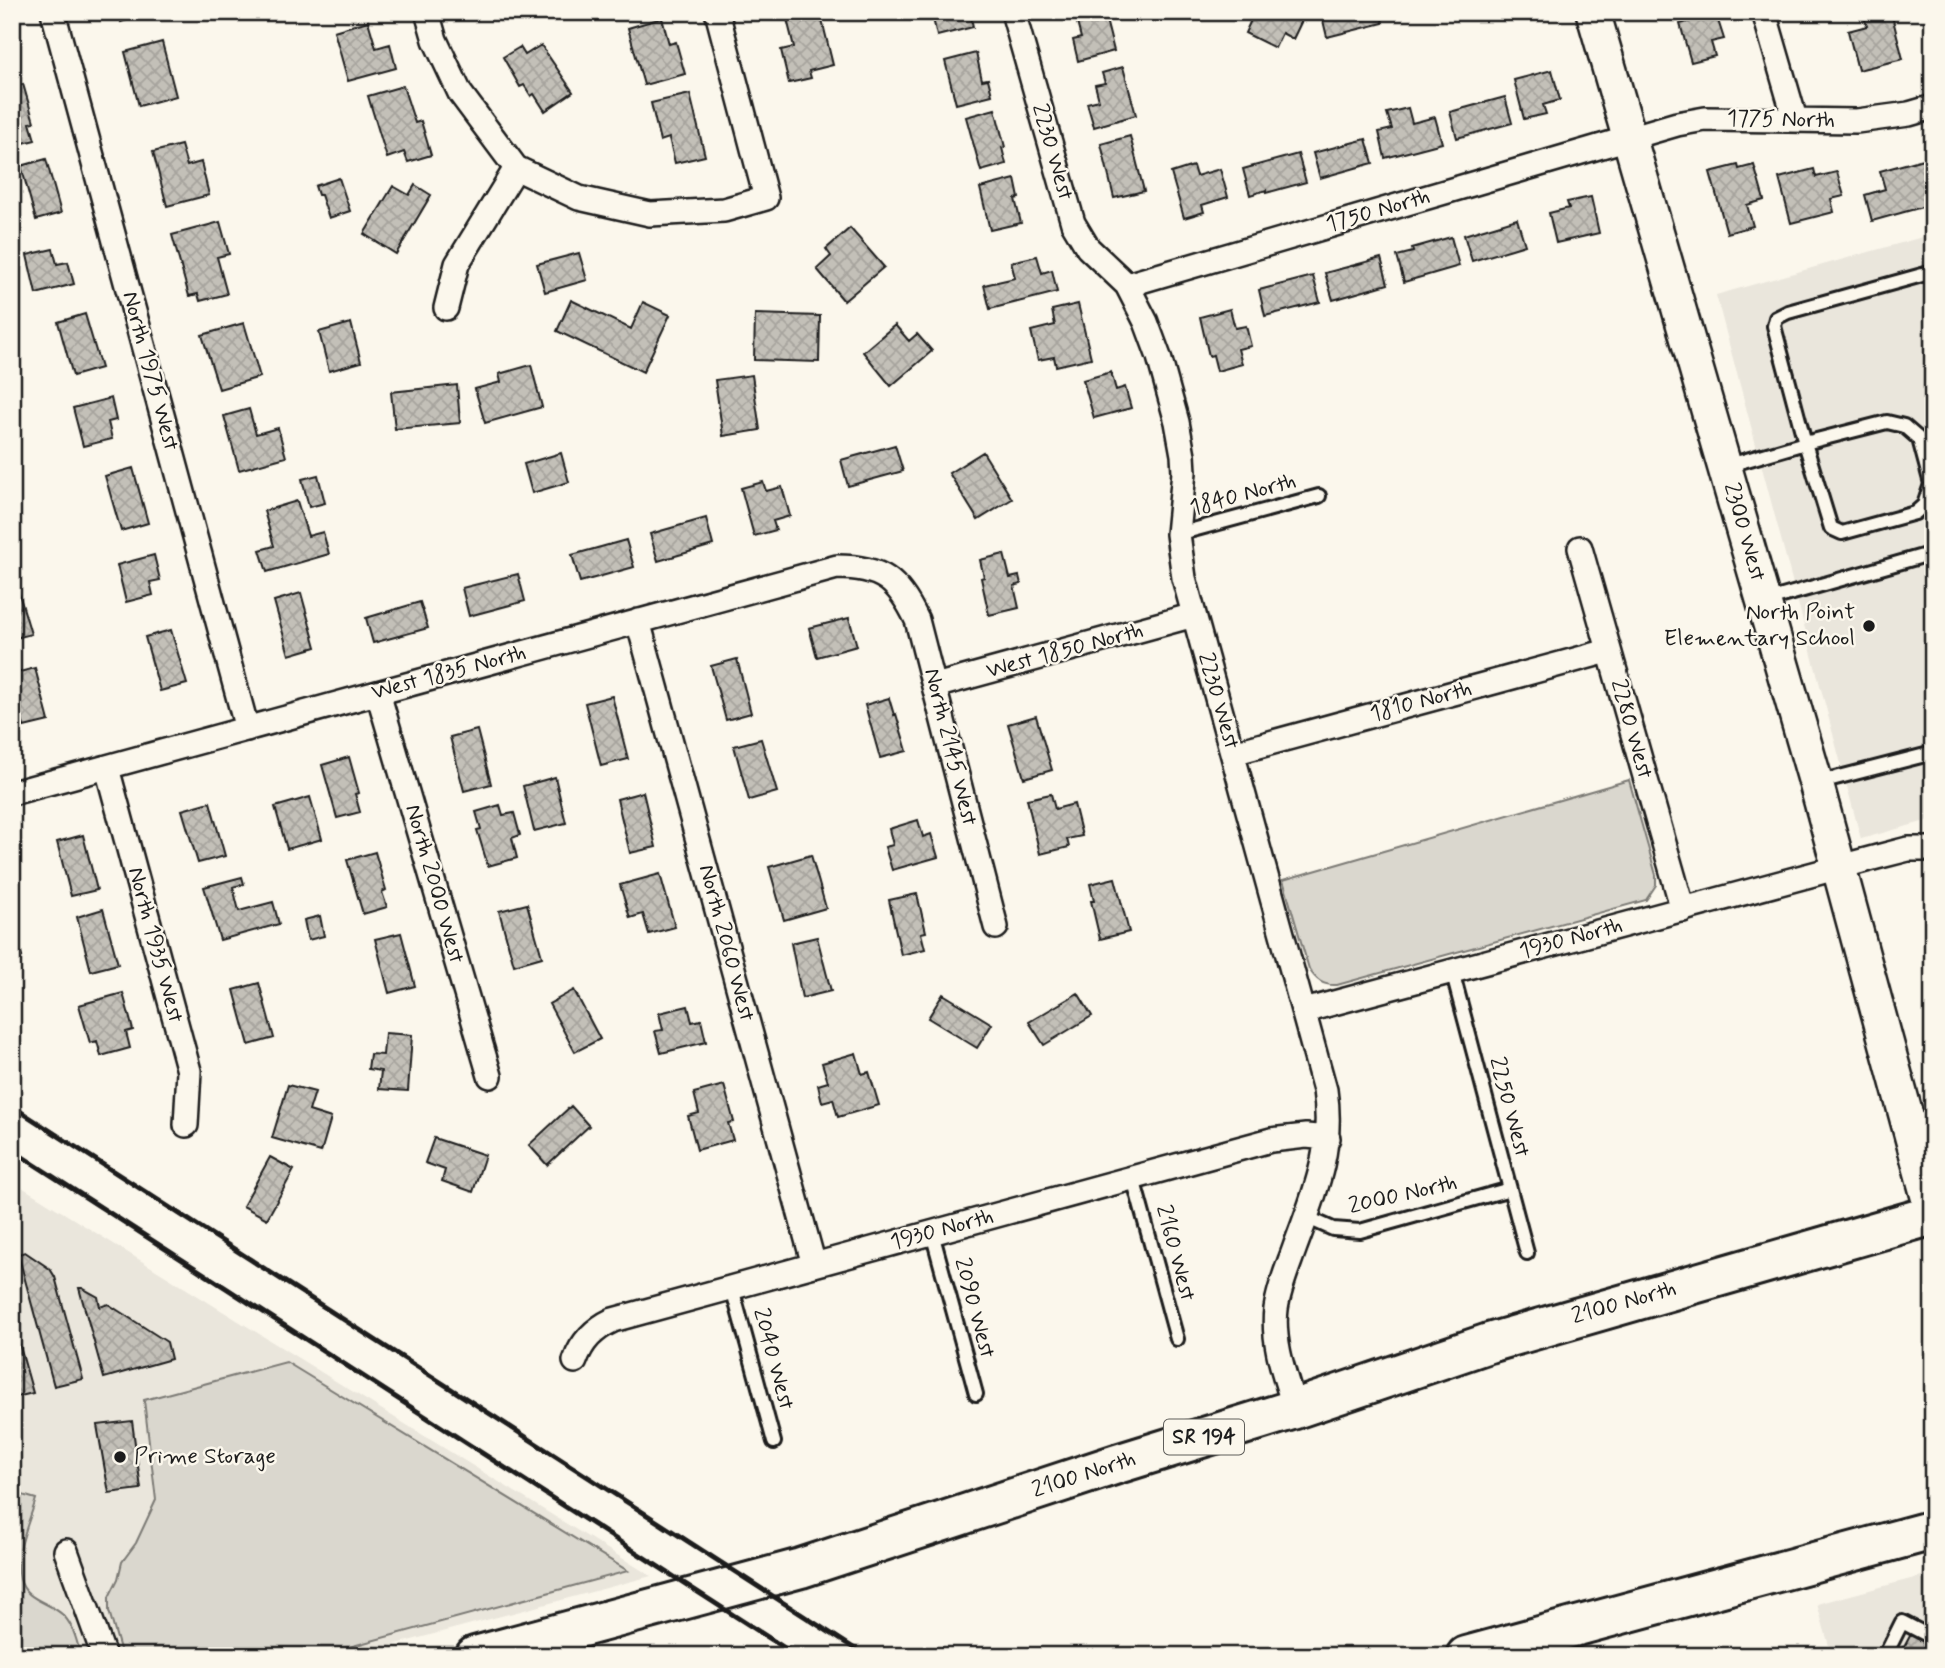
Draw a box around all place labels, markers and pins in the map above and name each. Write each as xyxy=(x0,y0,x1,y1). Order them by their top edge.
place label: North Point Elementary School xyxy=(1664,598,1855,654)
marker: North Point Elementary School xyxy=(1861,618,1877,634)
place label: Prime Storage xyxy=(134,1442,276,1472)
marker: Prime Storage xyxy=(112,1449,128,1465)

